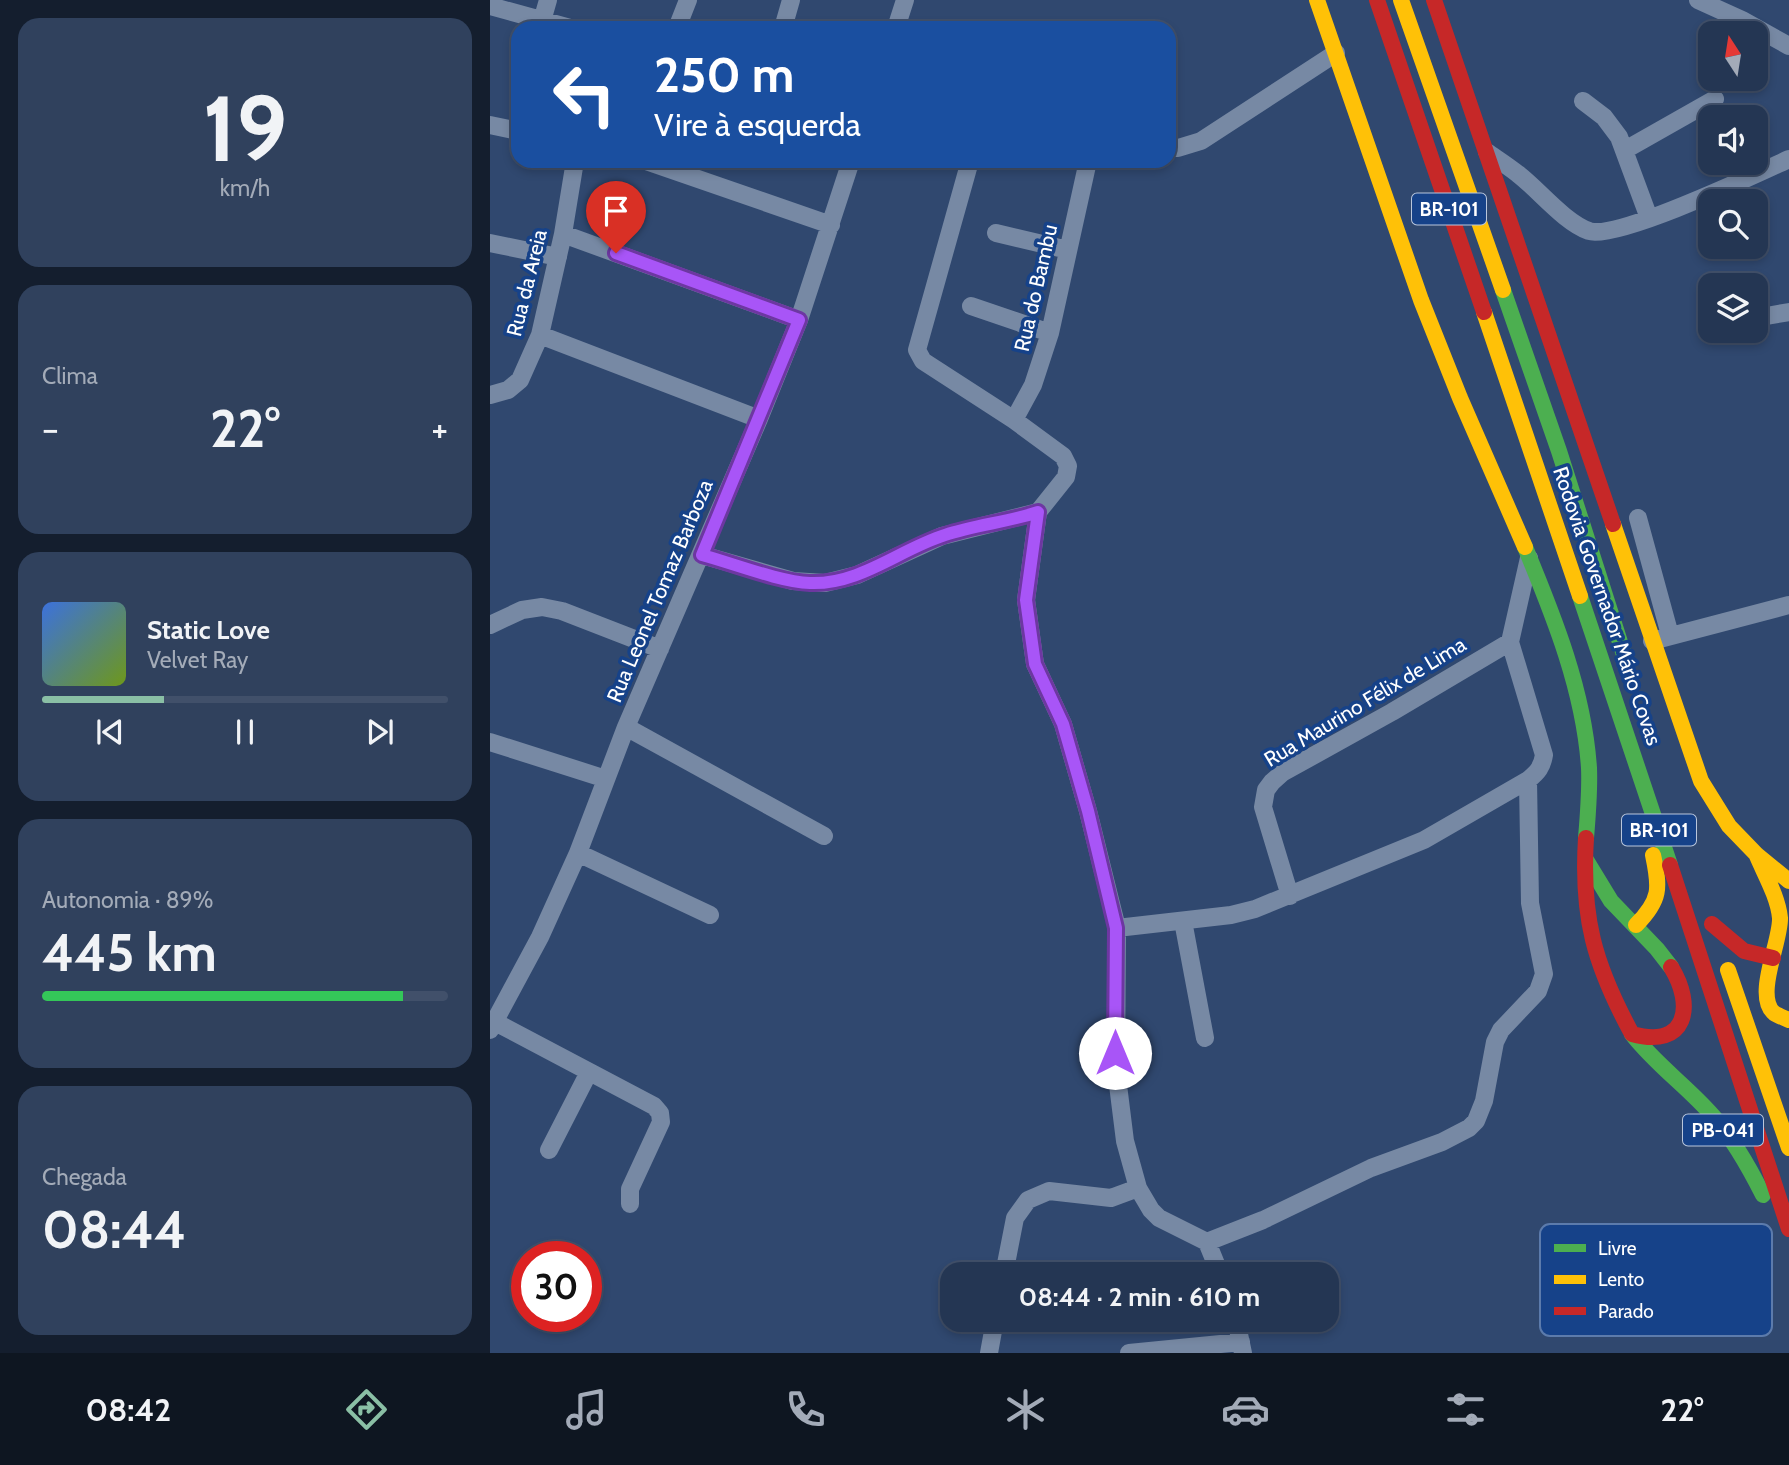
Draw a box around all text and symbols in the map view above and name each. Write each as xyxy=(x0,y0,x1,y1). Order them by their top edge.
north arrow xyxy=(1698,21,1768,91)
map controls xyxy=(1698,21,1768,343)
text: 250 m xyxy=(654,45,794,104)
icon: left xyxy=(539,49,630,140)
text: 19 xyxy=(203,73,287,184)
text: Vire à esquerda xyxy=(654,105,861,144)
button: sound xyxy=(1698,105,1768,175)
text: km/h xyxy=(220,174,270,202)
pin xyxy=(586,181,646,253)
button: search xyxy=(1698,189,1768,259)
icon: arrive xyxy=(597,192,635,230)
road number: BR-101 xyxy=(1412,194,1486,224)
street label: Rua do Bambu xyxy=(1009,222,1062,354)
street label: Rua da Areia xyxy=(501,227,552,339)
button: layers xyxy=(1698,273,1768,343)
text: Clima xyxy=(42,362,98,390)
text: 22° xyxy=(210,397,280,460)
text: − xyxy=(42,405,59,452)
text: + xyxy=(431,405,448,452)
street label: Rodovia Governador Mário Covas xyxy=(1548,463,1667,749)
street label: Rua Leonel Tomaz Barboza xyxy=(601,476,718,706)
text: Static Love xyxy=(147,614,270,646)
street label: Rua Maurino Félix de Lima xyxy=(1259,631,1470,772)
text: Velvet Ray xyxy=(147,646,248,674)
icon: previous xyxy=(91,713,129,751)
icon: pause xyxy=(226,713,264,751)
icon: next xyxy=(361,713,399,751)
road number: BR-101 xyxy=(1622,814,1696,846)
text: Autonomia · 89% xyxy=(42,886,213,914)
text: 445 km xyxy=(42,921,217,984)
position arrow xyxy=(1078,1016,1152,1090)
road number: PB-041 xyxy=(1683,1114,1763,1146)
text: Chegada xyxy=(42,1163,127,1191)
text: 08:44 xyxy=(42,1198,186,1261)
legend xyxy=(1540,1224,1772,1336)
text: Livre xyxy=(1598,1237,1637,1260)
speed limit sign: 30 xyxy=(511,1241,602,1332)
text: Lento xyxy=(1598,1268,1644,1291)
text: 08:44 · 2 min · 610 m xyxy=(1019,1281,1260,1313)
text: Parado xyxy=(1598,1300,1654,1323)
icon: directions xyxy=(342,1385,391,1434)
icon: music xyxy=(562,1385,611,1434)
icon: phone xyxy=(781,1385,830,1434)
icon: climate xyxy=(1001,1385,1050,1434)
icon: car xyxy=(1221,1385,1270,1434)
icon: filters xyxy=(1441,1385,1490,1434)
text: 08:42 xyxy=(85,1390,171,1429)
text: 22° xyxy=(1660,1390,1704,1429)

